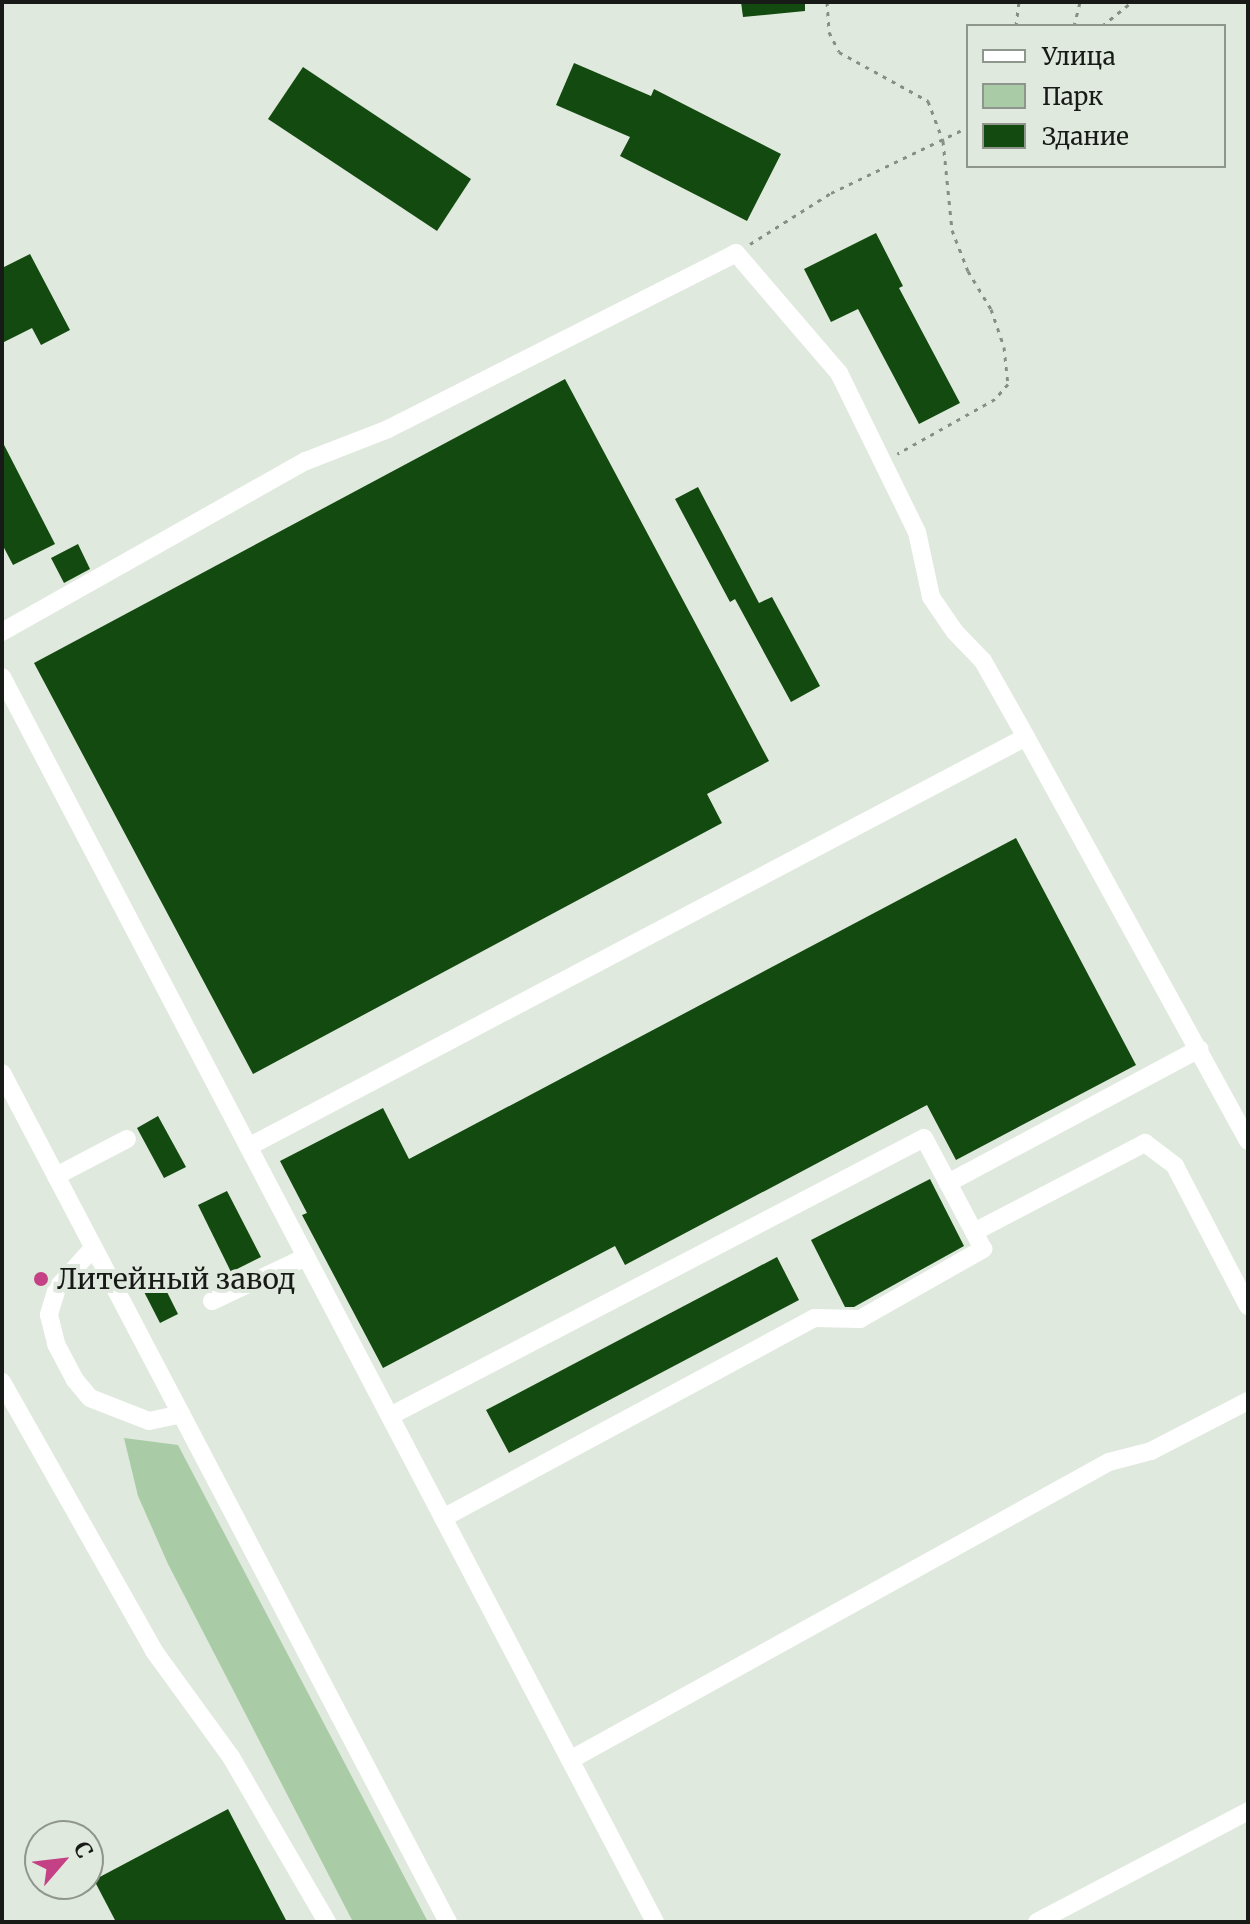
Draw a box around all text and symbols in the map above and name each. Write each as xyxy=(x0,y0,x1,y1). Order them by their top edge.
legend xyxy=(966,24,1226,168)
text: Улица xyxy=(1042,41,1116,72)
text: Парк xyxy=(1042,81,1103,112)
text: Здание xyxy=(1042,121,1129,152)
place label: Литейный завод xyxy=(57,1262,296,1296)
marker: Литейный завод xyxy=(32,1270,50,1288)
north arrow xyxy=(24,1820,104,1900)
text: С xyxy=(68,1837,99,1863)

